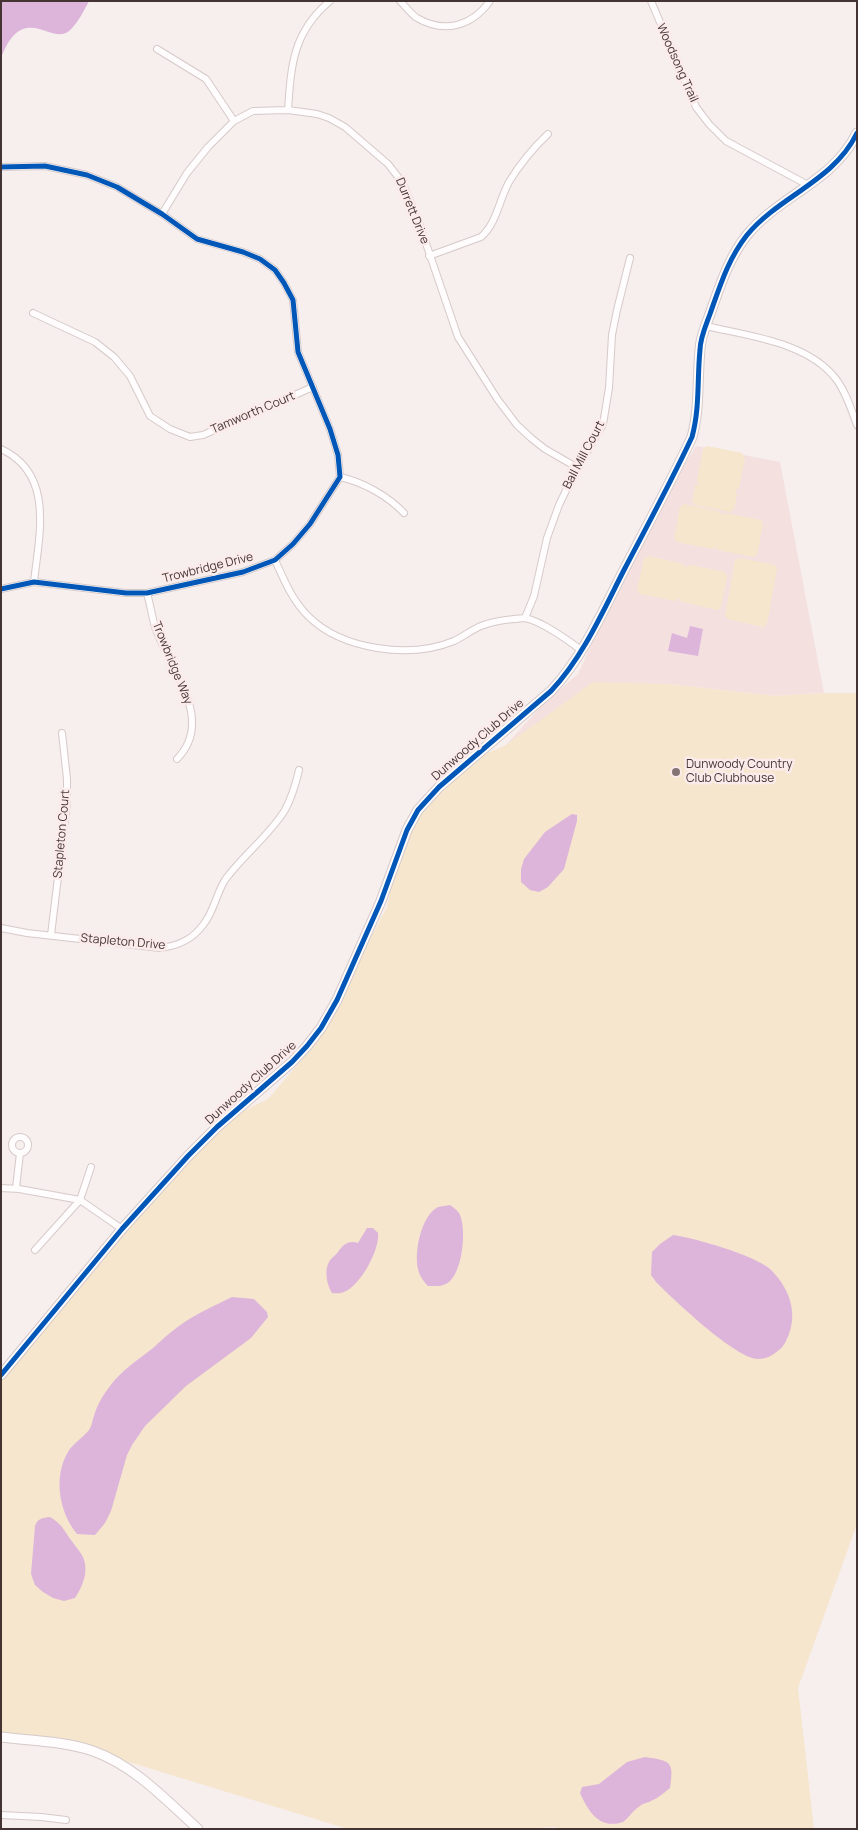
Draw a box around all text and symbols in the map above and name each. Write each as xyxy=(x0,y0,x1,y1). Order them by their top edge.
street label: Woodsong Trail xyxy=(653,21,701,105)
street label: Durrett Drive xyxy=(392,176,432,246)
street label: Tamworth Court xyxy=(209,389,297,437)
street label: Ball Mill Court xyxy=(560,419,608,491)
street label: Trowbridge Drive xyxy=(161,550,255,586)
street label: Trowbridge Way xyxy=(149,620,195,706)
street label: Dunwoody Club Drive xyxy=(429,696,527,784)
place label: Dunwoody Country Club Clubhouse xyxy=(686,758,793,786)
marker: Dunwoody Country Club Clubhouse xyxy=(670,766,682,778)
street label: Stapleton Court xyxy=(51,789,73,879)
street label: Stapleton Drive xyxy=(80,931,166,953)
street label: Dunwoody Club Drive xyxy=(203,1038,299,1128)

